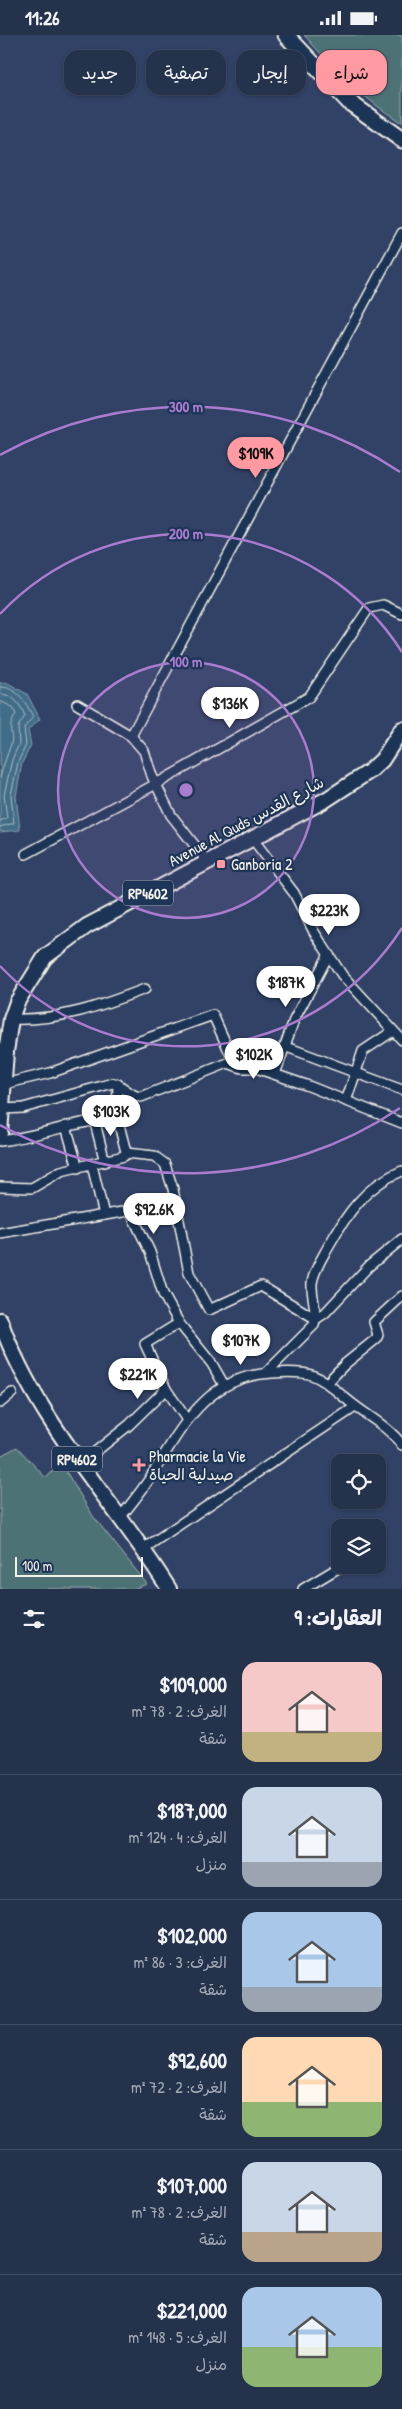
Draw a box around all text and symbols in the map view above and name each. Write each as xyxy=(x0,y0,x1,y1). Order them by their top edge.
text: 11:26 xyxy=(25,5,60,31)
chip: جديد xyxy=(64,50,136,95)
chip: تصفية xyxy=(146,50,226,95)
chip: إيجار xyxy=(236,50,306,95)
chip: شراء xyxy=(316,50,387,95)
text: 300 m xyxy=(169,396,203,417)
pin: $109K xyxy=(221,437,291,479)
text: $109K xyxy=(238,442,274,464)
text: 200 m xyxy=(169,523,203,544)
text: 100 m xyxy=(170,651,202,672)
pin: $136K xyxy=(195,687,265,729)
text: $136K xyxy=(212,692,248,714)
street label: Avenue Al Quds شارع القدس xyxy=(164,771,328,872)
centre of rings xyxy=(177,781,195,799)
place label: Ganboria 2 xyxy=(231,853,293,875)
marker: Ganboria 2 xyxy=(215,858,227,870)
road number: RP4602 xyxy=(123,881,173,905)
pin: $223K xyxy=(294,893,364,936)
text: $223K xyxy=(310,899,348,921)
pin: $187K xyxy=(251,965,321,1008)
text: $187K xyxy=(267,971,305,993)
pin: $102K xyxy=(219,1037,289,1080)
text: $102K xyxy=(236,1043,272,1065)
pin: $103K xyxy=(76,1095,146,1137)
text: $103K xyxy=(93,1100,129,1122)
pin: $92.6K xyxy=(113,1193,195,1235)
text: $92.6K xyxy=(134,1198,174,1220)
pin: $107K xyxy=(206,1323,276,1366)
text: $107K xyxy=(222,1329,260,1351)
pin: $221K xyxy=(103,1357,173,1400)
text: $221K xyxy=(119,1363,157,1385)
place label: Pharmacie la Vie صيدلية الحياة xyxy=(149,1445,247,1485)
road number: RP4602 xyxy=(52,1447,102,1471)
map controls xyxy=(331,1454,386,1574)
button: locate xyxy=(331,1454,386,1509)
marker: Pharmacie la Vie صيدلية الحياة xyxy=(133,1459,145,1471)
button: layers xyxy=(331,1519,386,1574)
scale bar xyxy=(15,1554,142,1577)
text: 100 m xyxy=(22,1556,52,1575)
text: العقارات: 9 xyxy=(294,1603,382,1632)
icon: filters xyxy=(20,1605,48,1633)
text: $109,000 xyxy=(159,1670,227,1699)
icon: home xyxy=(282,1682,342,1742)
text: الغرف: 2 · 78 m² xyxy=(132,1700,227,1722)
text: شقة xyxy=(199,1727,227,1749)
text: $187,000 xyxy=(157,1796,227,1825)
icon: home xyxy=(282,1807,342,1867)
text: الغرف: 4 · 124 m² xyxy=(129,1826,227,1848)
text: منزل xyxy=(195,1853,227,1875)
text: $102,000 xyxy=(157,1921,227,1950)
icon: home xyxy=(282,1932,342,1992)
text: الغرف: 3 · 86 m² xyxy=(133,1951,227,1973)
text: شقة xyxy=(199,1978,227,2000)
text: $92,600 xyxy=(167,2046,227,2075)
icon: home xyxy=(282,2057,342,2117)
text: الغرف: 2 · 72 m² xyxy=(131,2076,227,2098)
text: شقة xyxy=(199,2103,227,2125)
text: $107,000 xyxy=(156,2171,227,2200)
icon: home xyxy=(282,2182,342,2242)
text: الغرف: 2 · 78 m² xyxy=(132,2201,227,2223)
text: شقة xyxy=(199,2228,227,2250)
text: $221,000 xyxy=(157,2296,227,2325)
icon: home xyxy=(282,2307,342,2367)
text: الغرف: 5 · 148 m² xyxy=(128,2326,227,2348)
text: منزل xyxy=(195,2353,227,2375)

